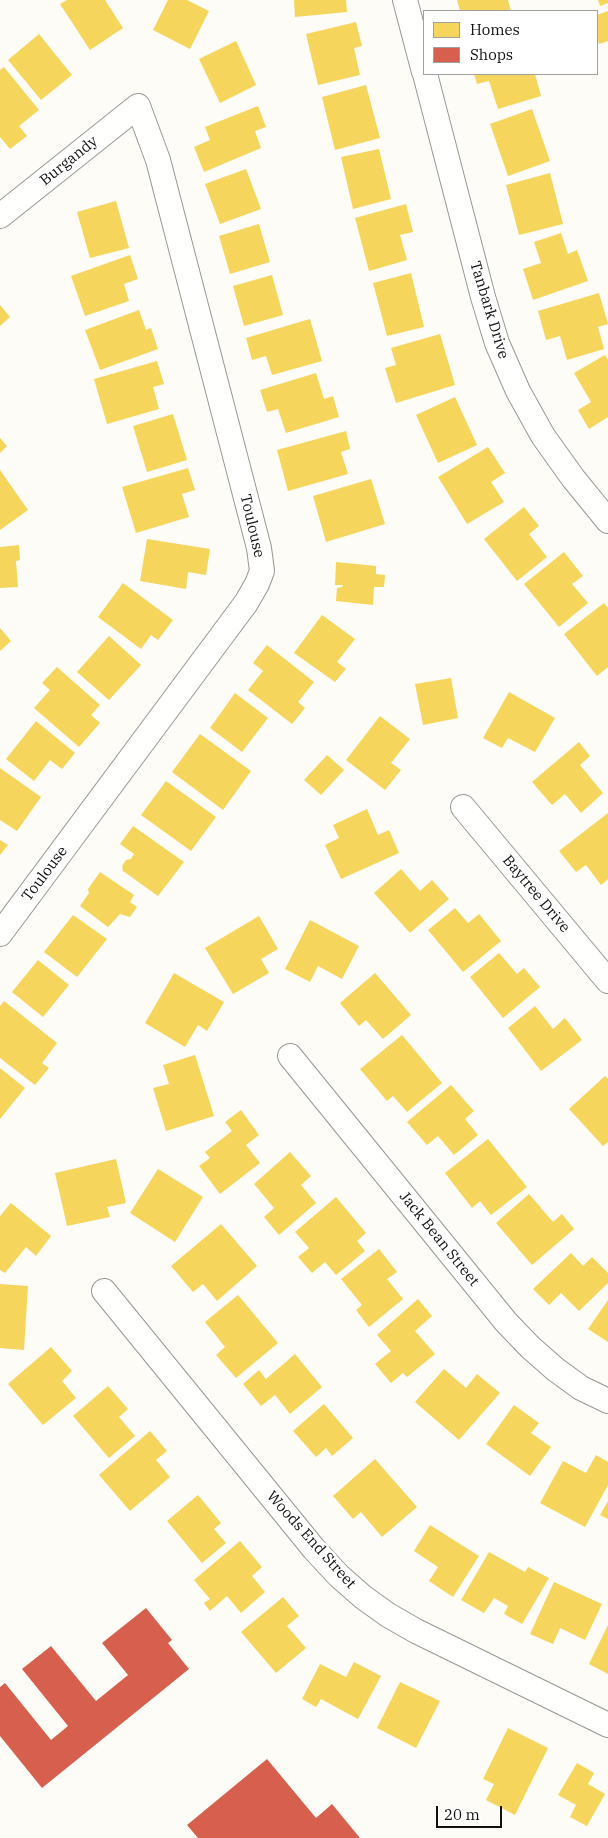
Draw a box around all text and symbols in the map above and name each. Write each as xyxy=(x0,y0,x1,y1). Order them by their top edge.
legend xyxy=(423,10,598,75)
text: Homes xyxy=(470,20,520,39)
text: Shops xyxy=(470,45,513,64)
street label: Burgandy xyxy=(37,132,101,190)
street label: Tanbark Drive xyxy=(466,259,512,361)
street label: Toulouse xyxy=(236,493,268,559)
street label: Toulouse xyxy=(18,843,72,905)
street label: Baytree Drive xyxy=(498,852,574,936)
street label: Jack Bean Street xyxy=(395,1188,483,1290)
street label: Woods End Street xyxy=(263,1488,359,1592)
scale bar xyxy=(438,1796,504,1828)
text: 20 m xyxy=(444,1805,480,1824)

